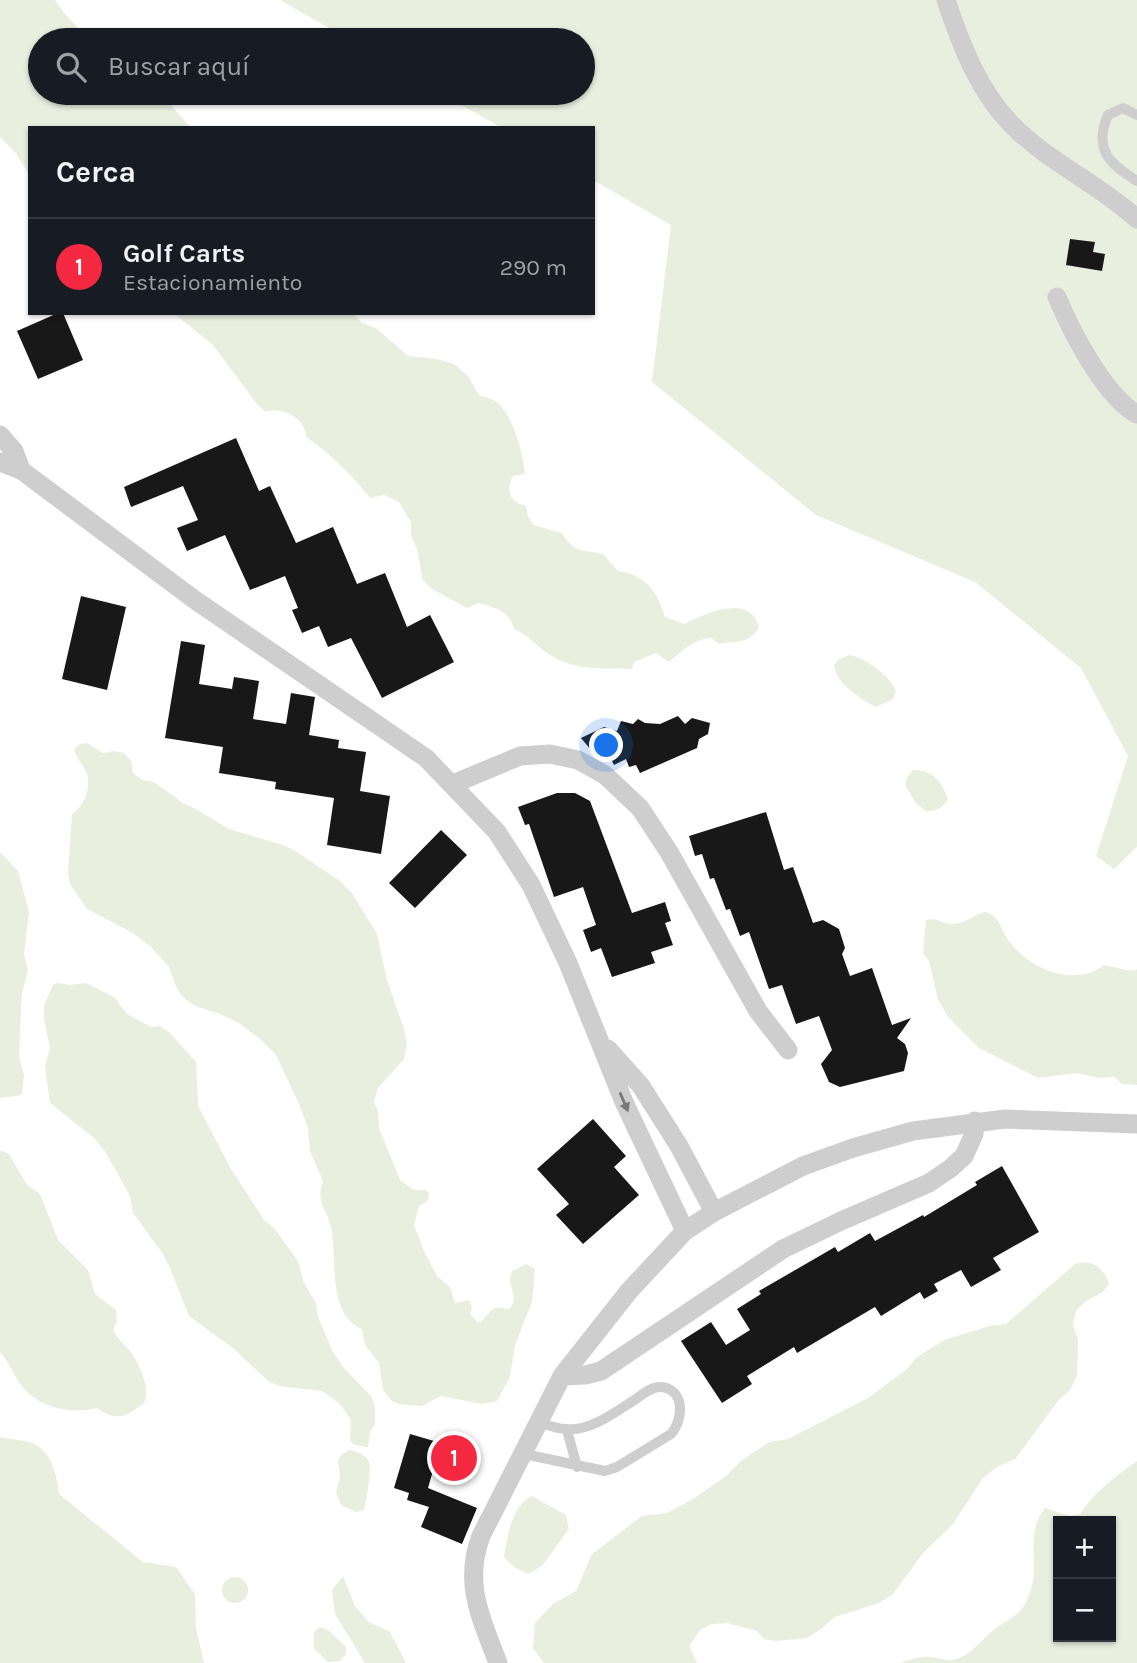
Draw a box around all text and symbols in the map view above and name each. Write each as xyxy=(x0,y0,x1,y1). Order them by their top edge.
search box xyxy=(28,28,595,105)
icon: search xyxy=(52,48,90,86)
text: Buscar aquí xyxy=(108,51,250,82)
text: Cerca xyxy=(56,154,136,190)
text: Golf Carts xyxy=(123,238,245,269)
text: 1 xyxy=(75,254,83,281)
text: 290 m xyxy=(500,254,567,281)
text: Estacionamiento xyxy=(123,269,302,296)
your location xyxy=(589,728,623,762)
one-way arrow xyxy=(619,1091,630,1112)
pin: 1 xyxy=(431,1432,477,1484)
map controls xyxy=(1053,1516,1116,1642)
button: + xyxy=(1053,1516,1116,1579)
button: − xyxy=(1053,1579,1116,1642)

